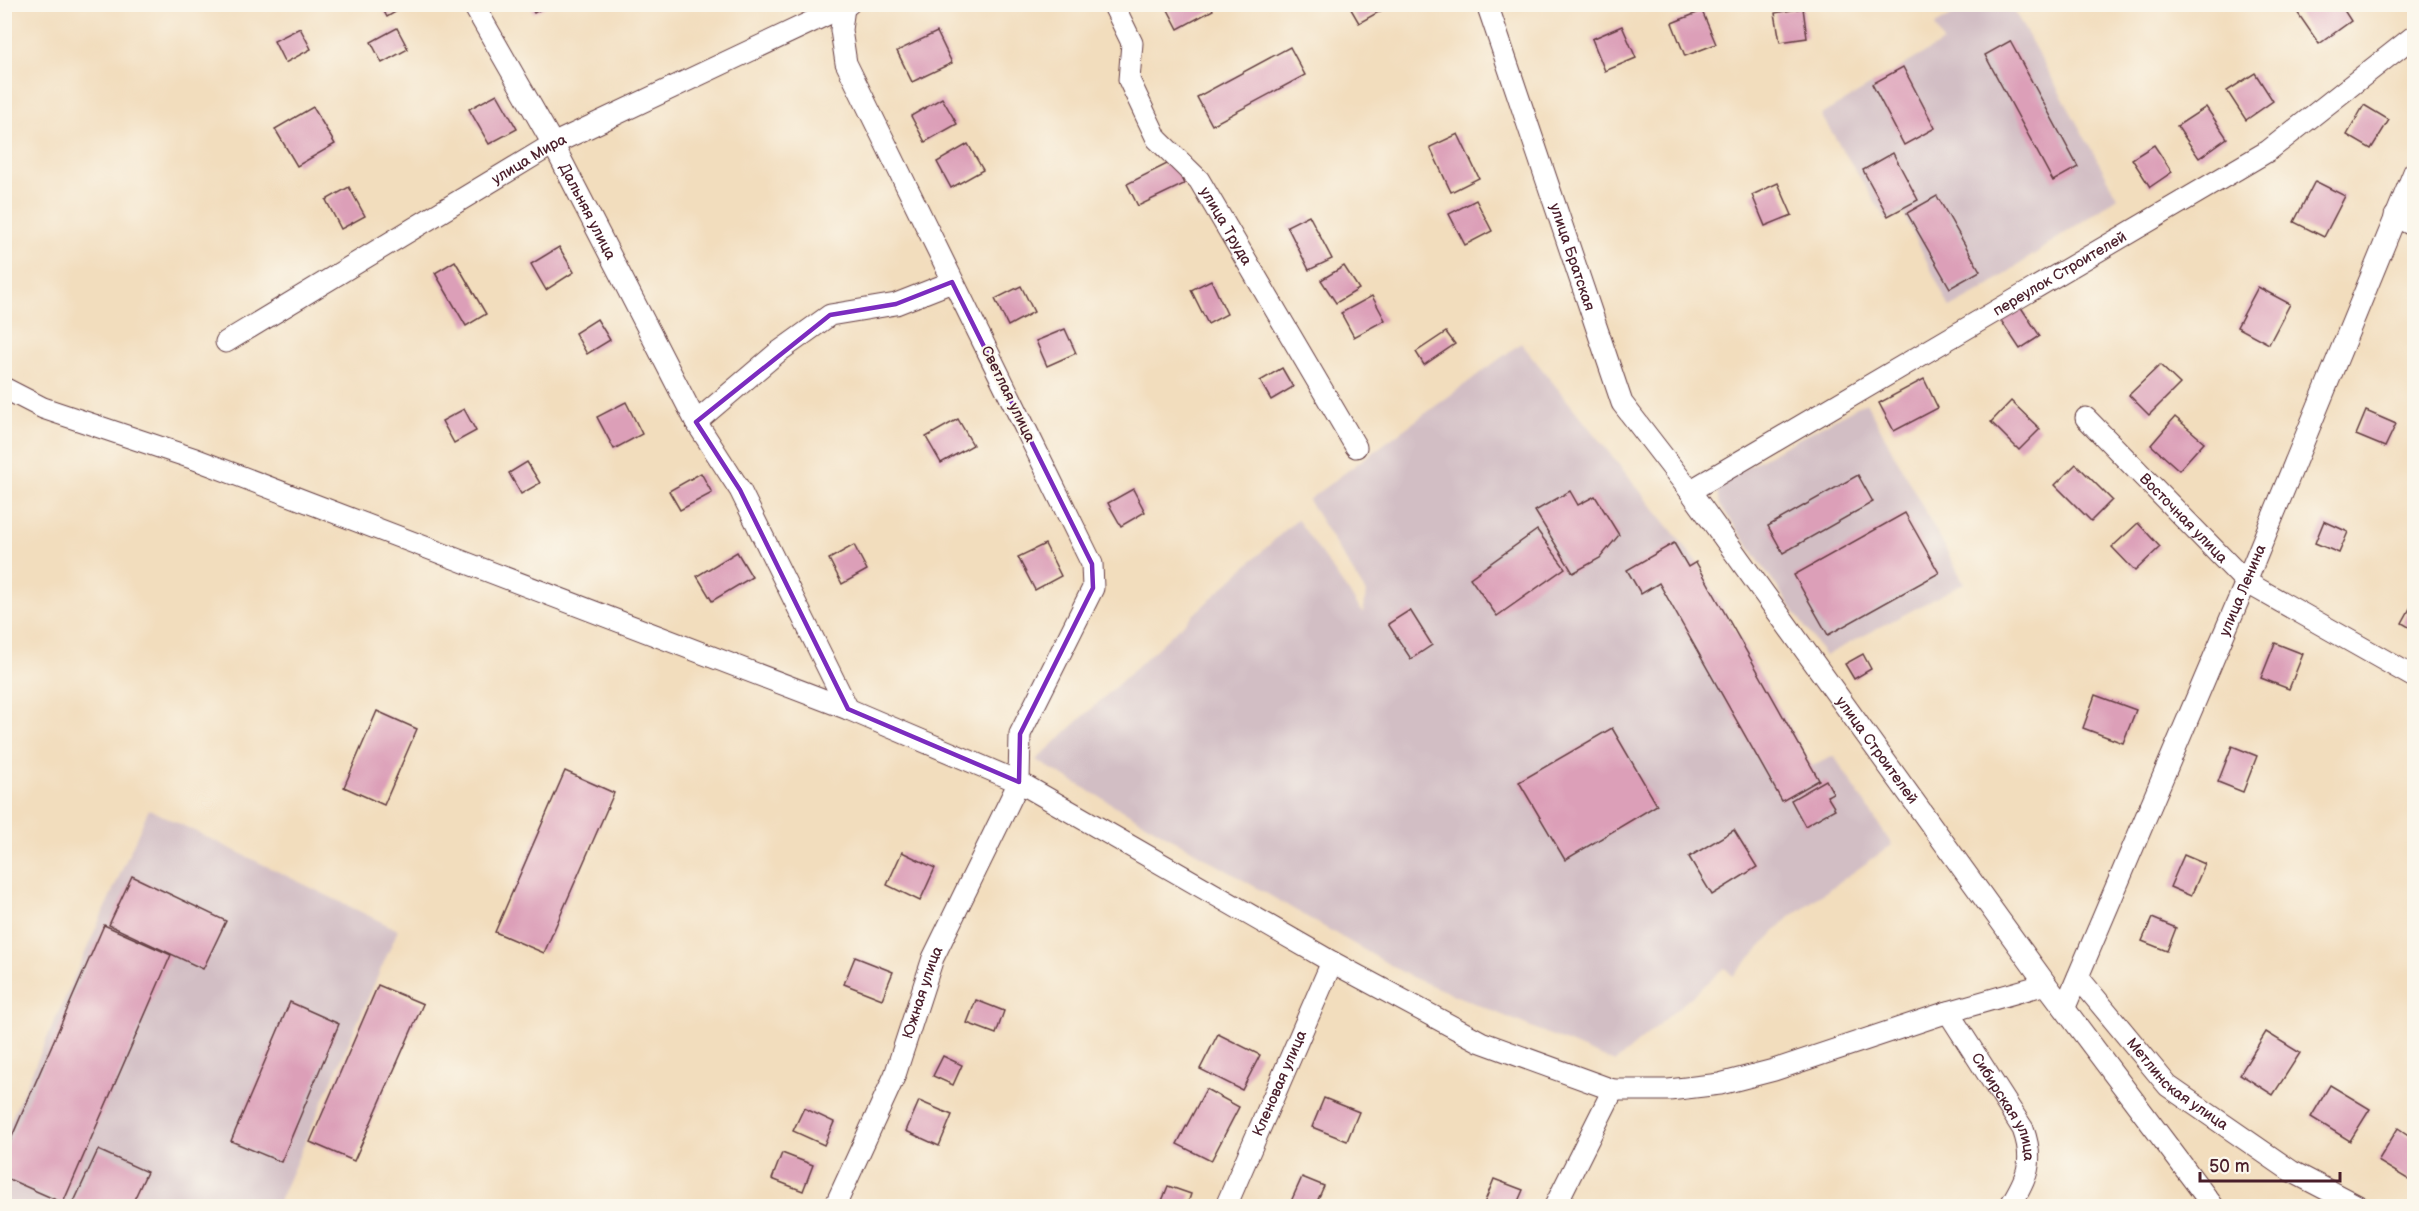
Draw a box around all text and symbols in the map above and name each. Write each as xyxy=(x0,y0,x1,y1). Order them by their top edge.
street label: улица Мира xyxy=(488,130,570,188)
street label: Дальняя улица xyxy=(555,160,620,263)
street label: улица Труда xyxy=(1196,183,1257,269)
street label: улица Братская xyxy=(1546,201,1600,313)
street label: переулок Строителей xyxy=(1990,227,2130,320)
street label: Светлая улица xyxy=(977,343,1040,445)
street label: Восточная улица xyxy=(2136,469,2232,567)
street label: улица Ленина xyxy=(2215,541,2270,639)
street label: улица Строителей xyxy=(1832,693,1922,808)
street label: Южная улица xyxy=(898,943,947,1041)
street label: Кленовая улица xyxy=(1248,1027,1311,1139)
street label: Метлинская улица xyxy=(2122,1034,2232,1134)
street label: Сибирская улица xyxy=(1967,1049,2038,1161)
scale bar xyxy=(2200,1145,2340,1183)
text: 50 m xyxy=(2209,1156,2250,1177)

